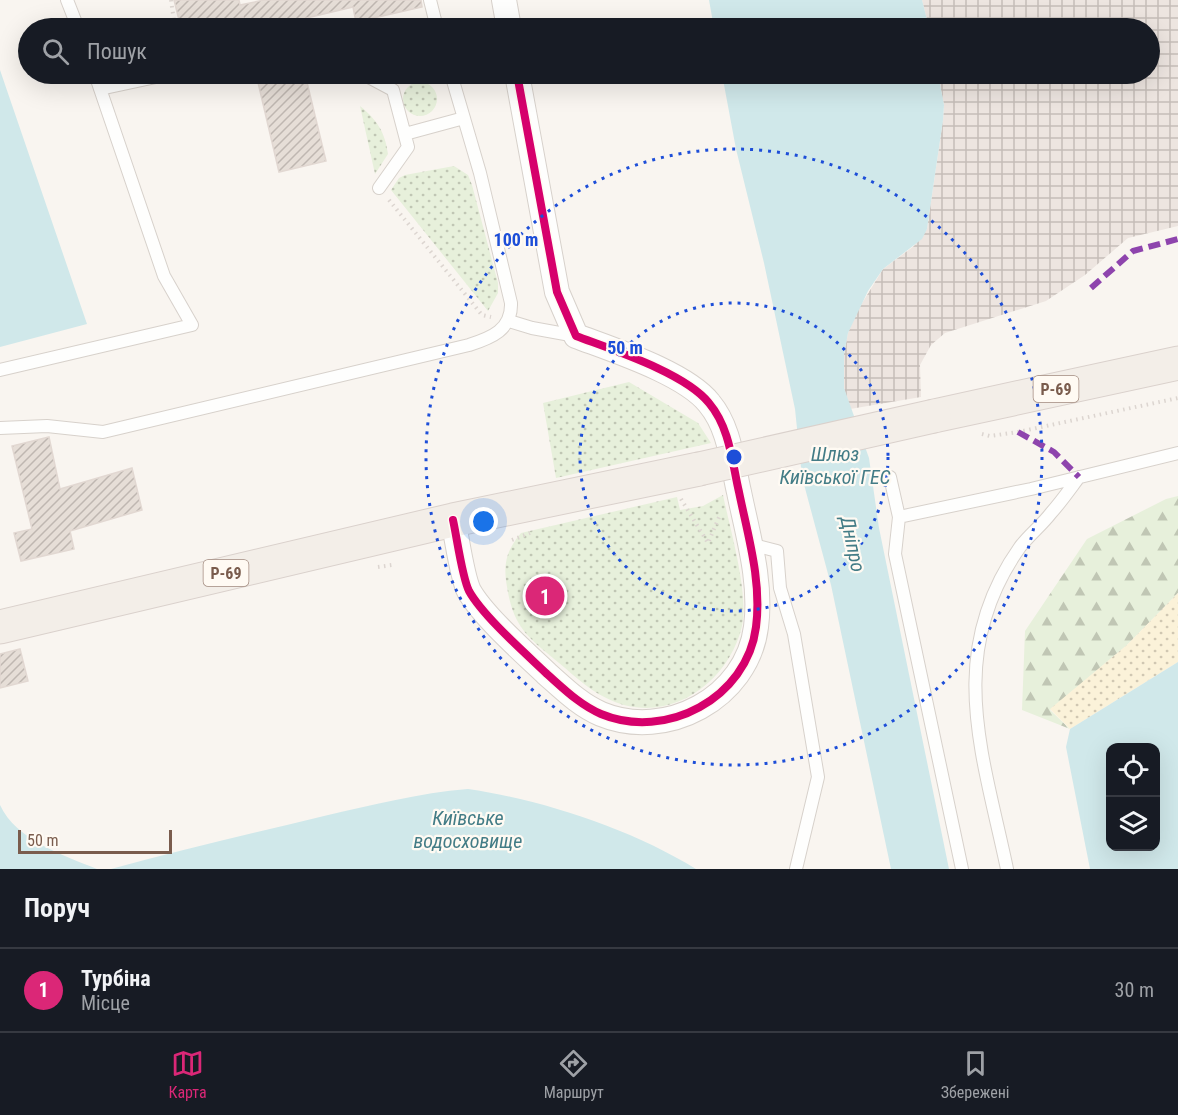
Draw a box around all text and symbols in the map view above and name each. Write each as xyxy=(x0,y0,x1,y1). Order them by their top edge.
search box xyxy=(18,18,1160,84)
icon: search xyxy=(39,35,72,68)
text: Пошук xyxy=(87,39,147,64)
text: 100 m xyxy=(494,229,538,250)
text: 50 m xyxy=(607,337,643,358)
road number: Р-69 xyxy=(1034,376,1078,402)
water label: Шлюз Київської ГЕС xyxy=(779,442,891,489)
centre of rings xyxy=(724,447,744,467)
your location xyxy=(469,507,498,536)
water label: Дніпро xyxy=(835,512,871,574)
road number: Р-69 xyxy=(204,560,248,586)
pin: 1 xyxy=(526,574,564,618)
map controls xyxy=(1106,743,1160,851)
button: locate xyxy=(1106,743,1160,797)
button: layers xyxy=(1106,797,1160,851)
water label: Київське водосховище xyxy=(414,806,522,853)
scale bar xyxy=(18,827,172,854)
text: 50 m xyxy=(27,831,59,850)
text: Поруч xyxy=(24,893,90,923)
text: Турбіна xyxy=(81,966,151,991)
text: 1 xyxy=(38,978,49,1002)
text: 30 m xyxy=(1115,978,1154,1002)
text: Місце xyxy=(81,991,130,1015)
tab: Карта xyxy=(168,1047,207,1102)
tab: Маршрут xyxy=(544,1047,604,1102)
tab: Збережені xyxy=(941,1047,1010,1102)

